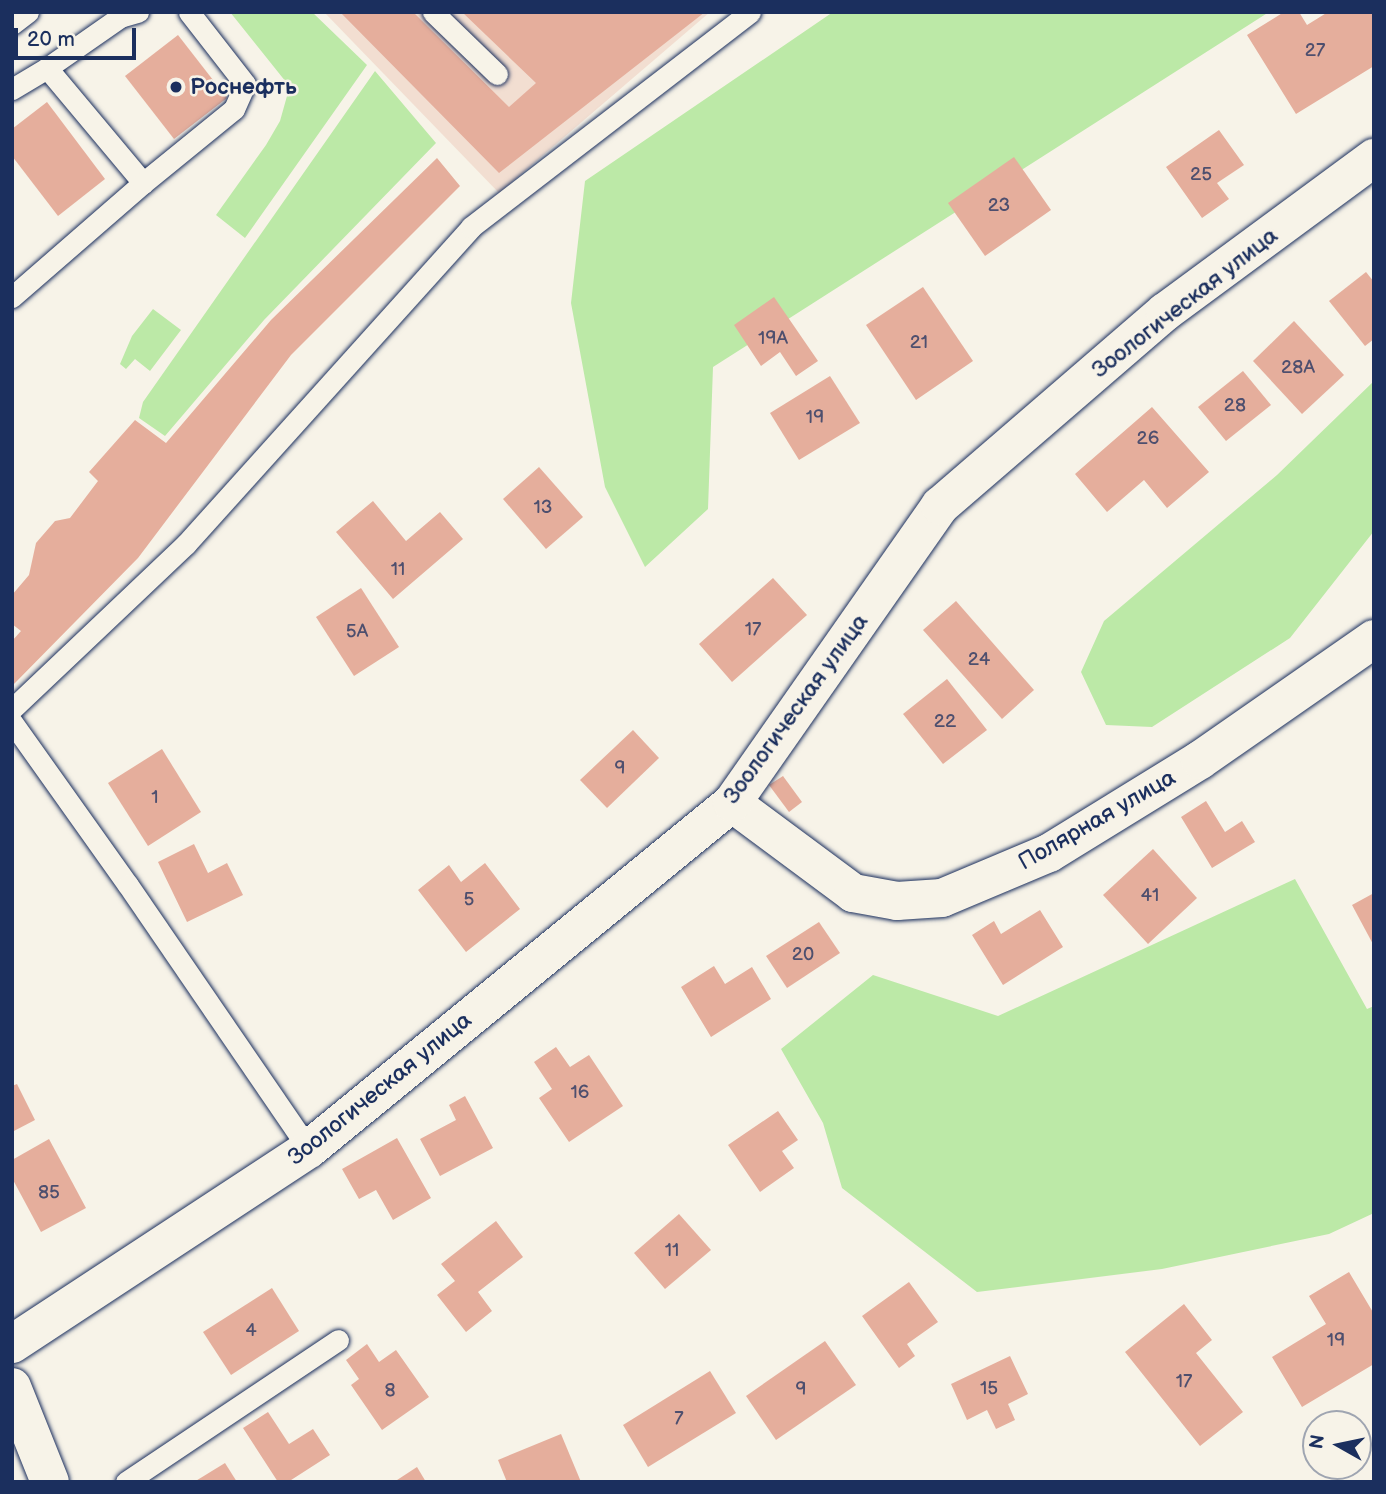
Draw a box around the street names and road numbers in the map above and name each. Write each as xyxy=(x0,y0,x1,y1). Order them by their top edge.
street label: Зоологическая улица xyxy=(1087,222,1283,384)
street label: Зоологическая улица xyxy=(718,609,874,809)
street label: Полярная улица xyxy=(1013,764,1181,876)
street label: Зоологическая улица xyxy=(283,1006,477,1172)

